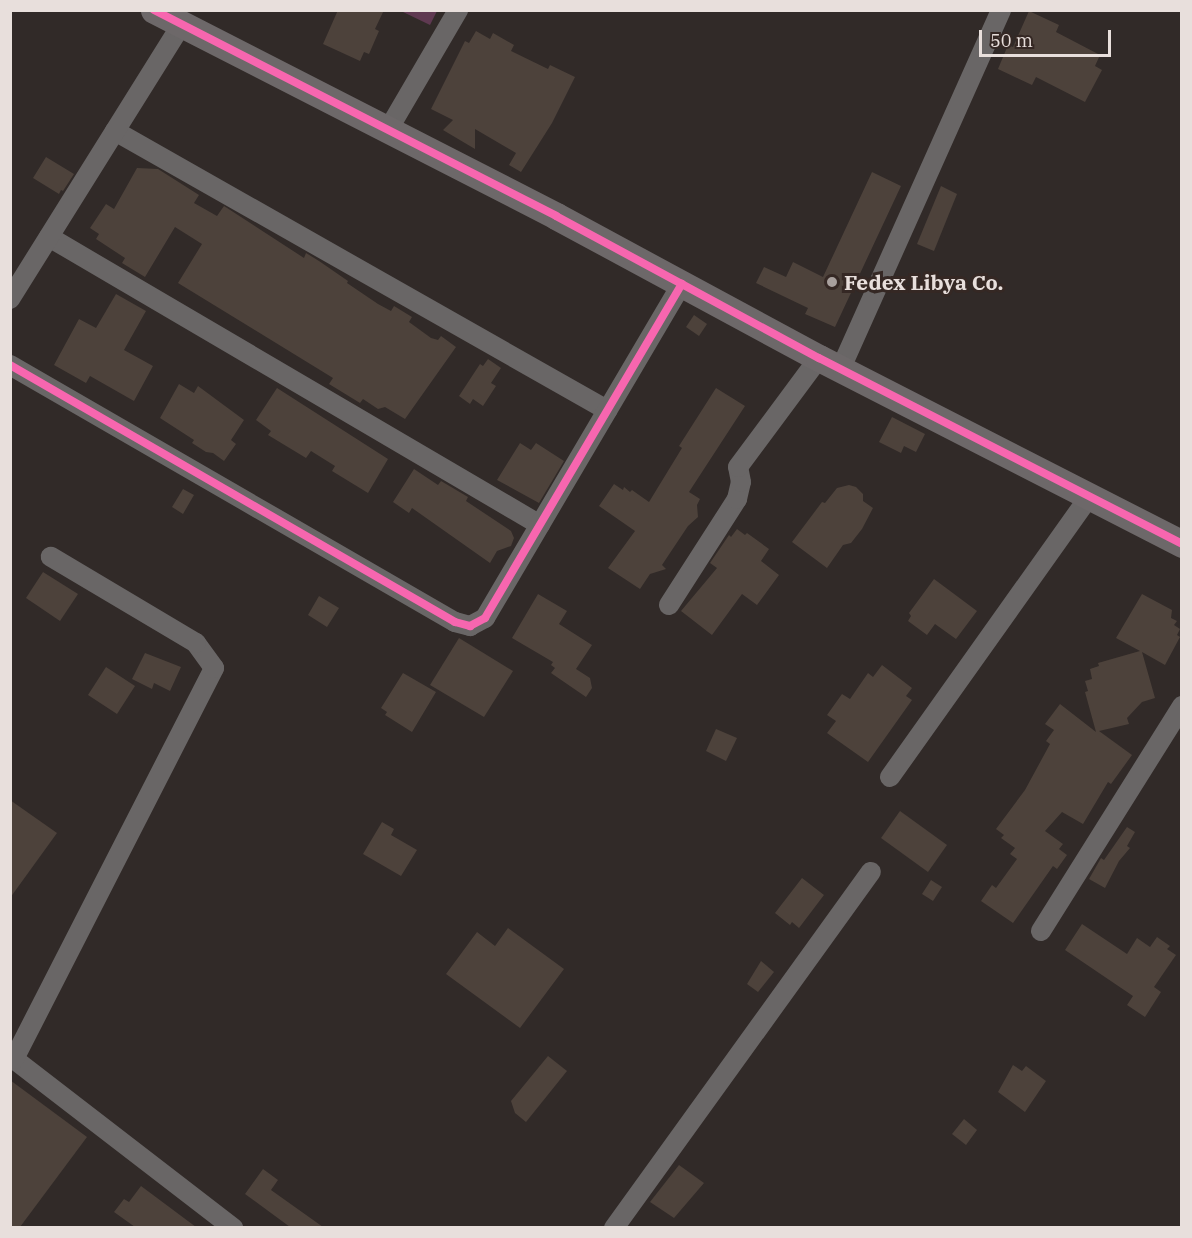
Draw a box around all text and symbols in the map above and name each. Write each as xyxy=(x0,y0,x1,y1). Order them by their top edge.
scale bar xyxy=(982,18,1114,56)
text: 50 m xyxy=(990,29,1033,52)
place label: Fedex Libya Co. xyxy=(844,269,1003,295)
marker: Fedex Libya Co. xyxy=(825,275,839,289)

